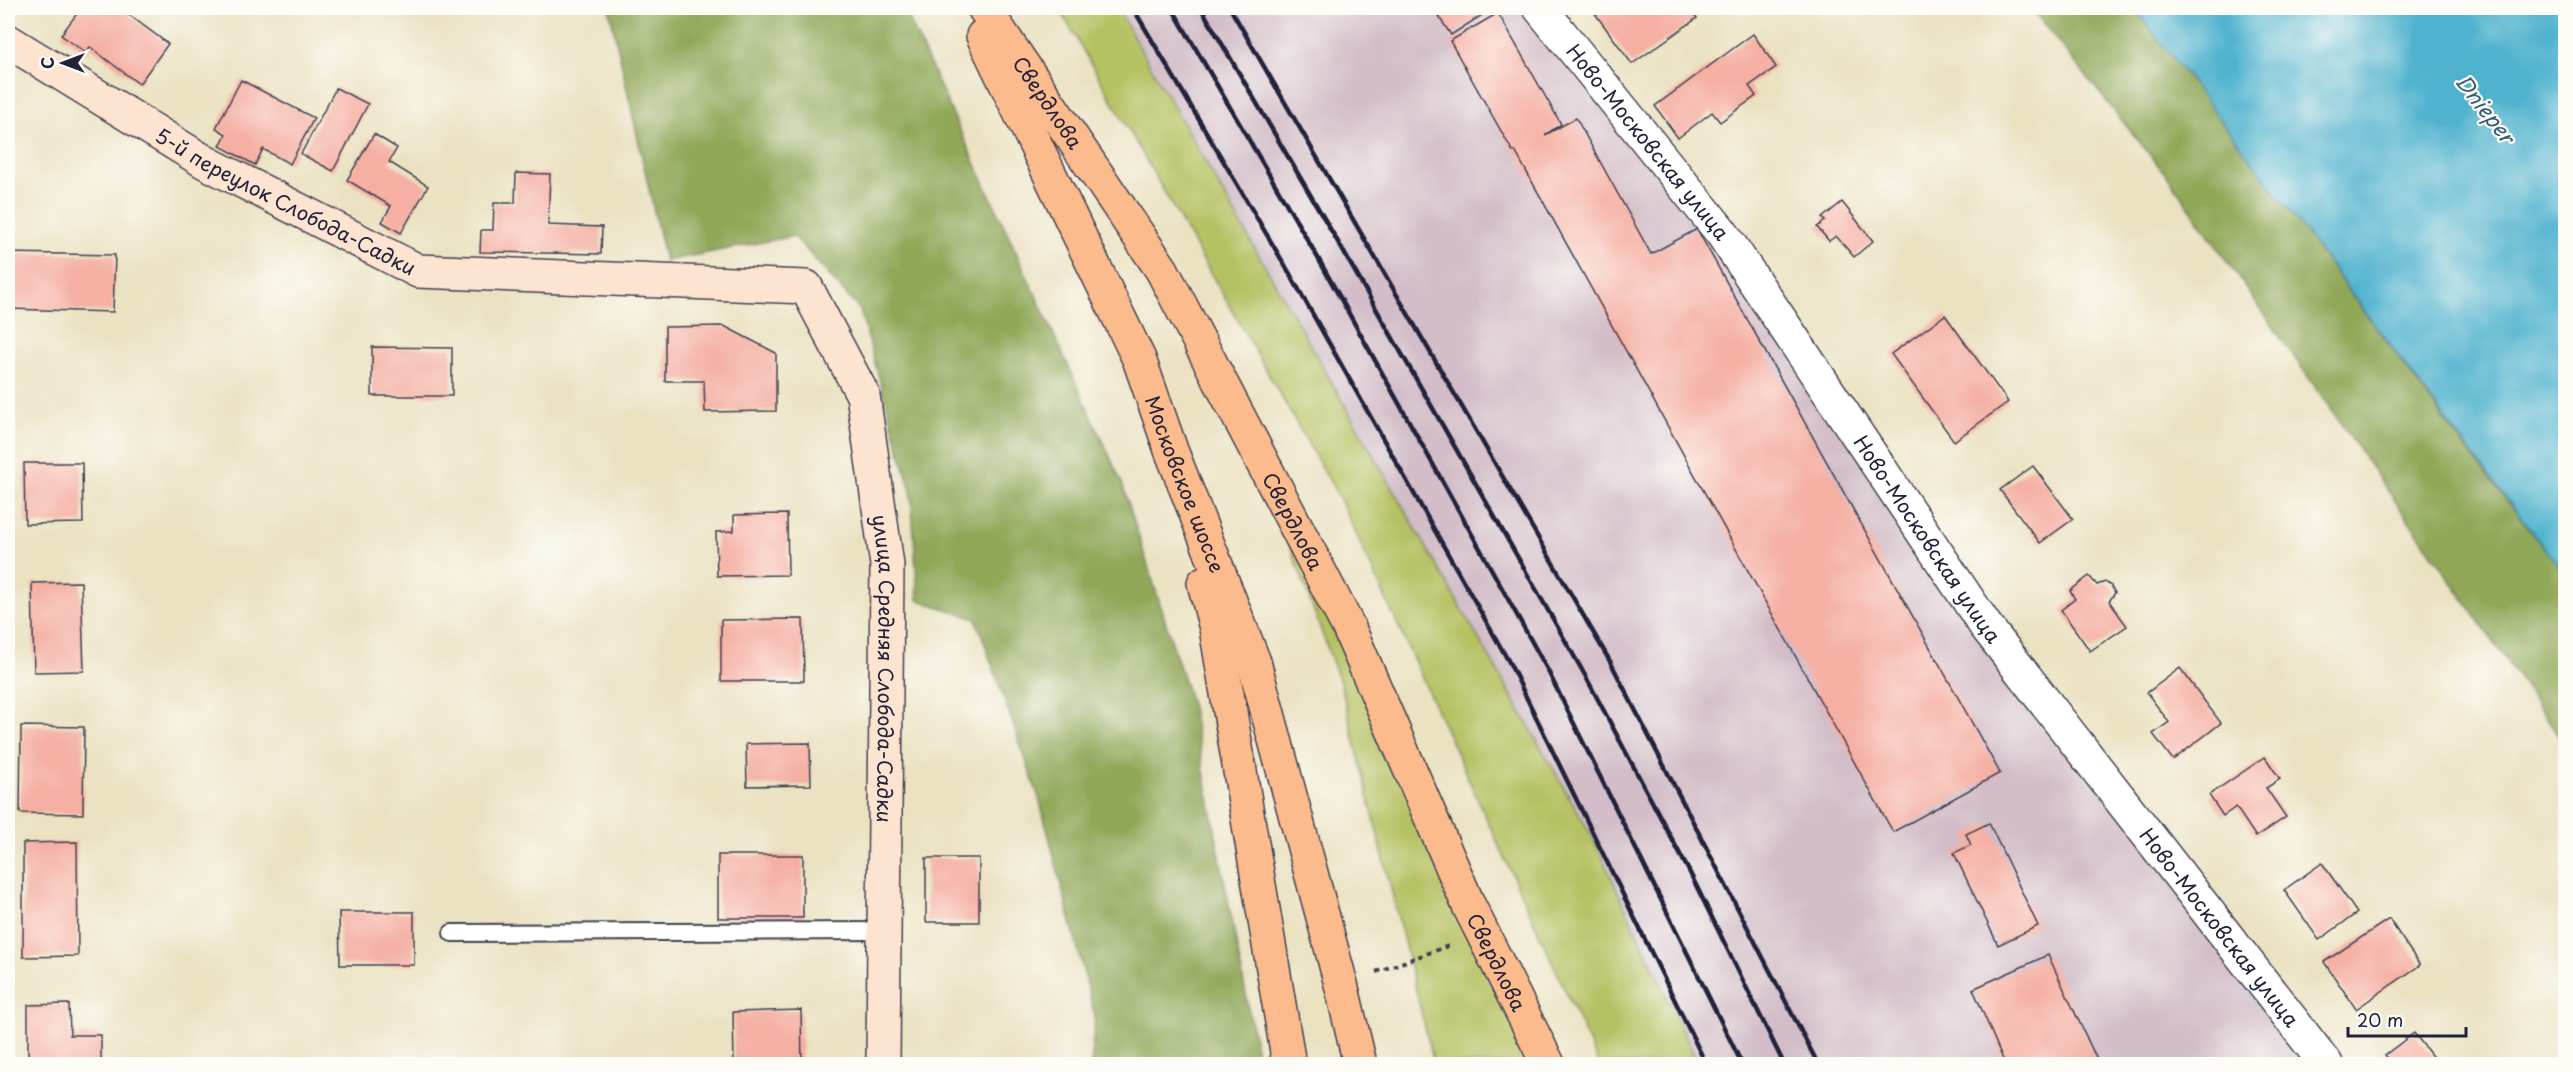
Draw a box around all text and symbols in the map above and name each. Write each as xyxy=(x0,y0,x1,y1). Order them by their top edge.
north arrow xyxy=(33,33,93,93)
street label: Ново-Московская улица xyxy=(1560,37,1737,247)
street label: Свердлова xyxy=(1006,50,1091,155)
text: С xyxy=(35,57,59,69)
water label: Dnieper xyxy=(2449,66,2525,151)
street label: 5-й переулок Слобода-Садки xyxy=(150,120,421,282)
street label: Московское шоссе xyxy=(1138,391,1233,577)
street label: Ново-Московская улица xyxy=(1847,429,2009,650)
street label: Свердлова xyxy=(1255,467,1331,576)
street label: улица Средняя Слобода-Садки xyxy=(865,512,902,823)
street label: Ново-Московская улица xyxy=(2133,821,2307,1033)
street label: Свердлова xyxy=(1460,908,1534,1017)
scale bar xyxy=(2348,1000,2466,1038)
text: 20 m xyxy=(2357,1006,2403,1033)

